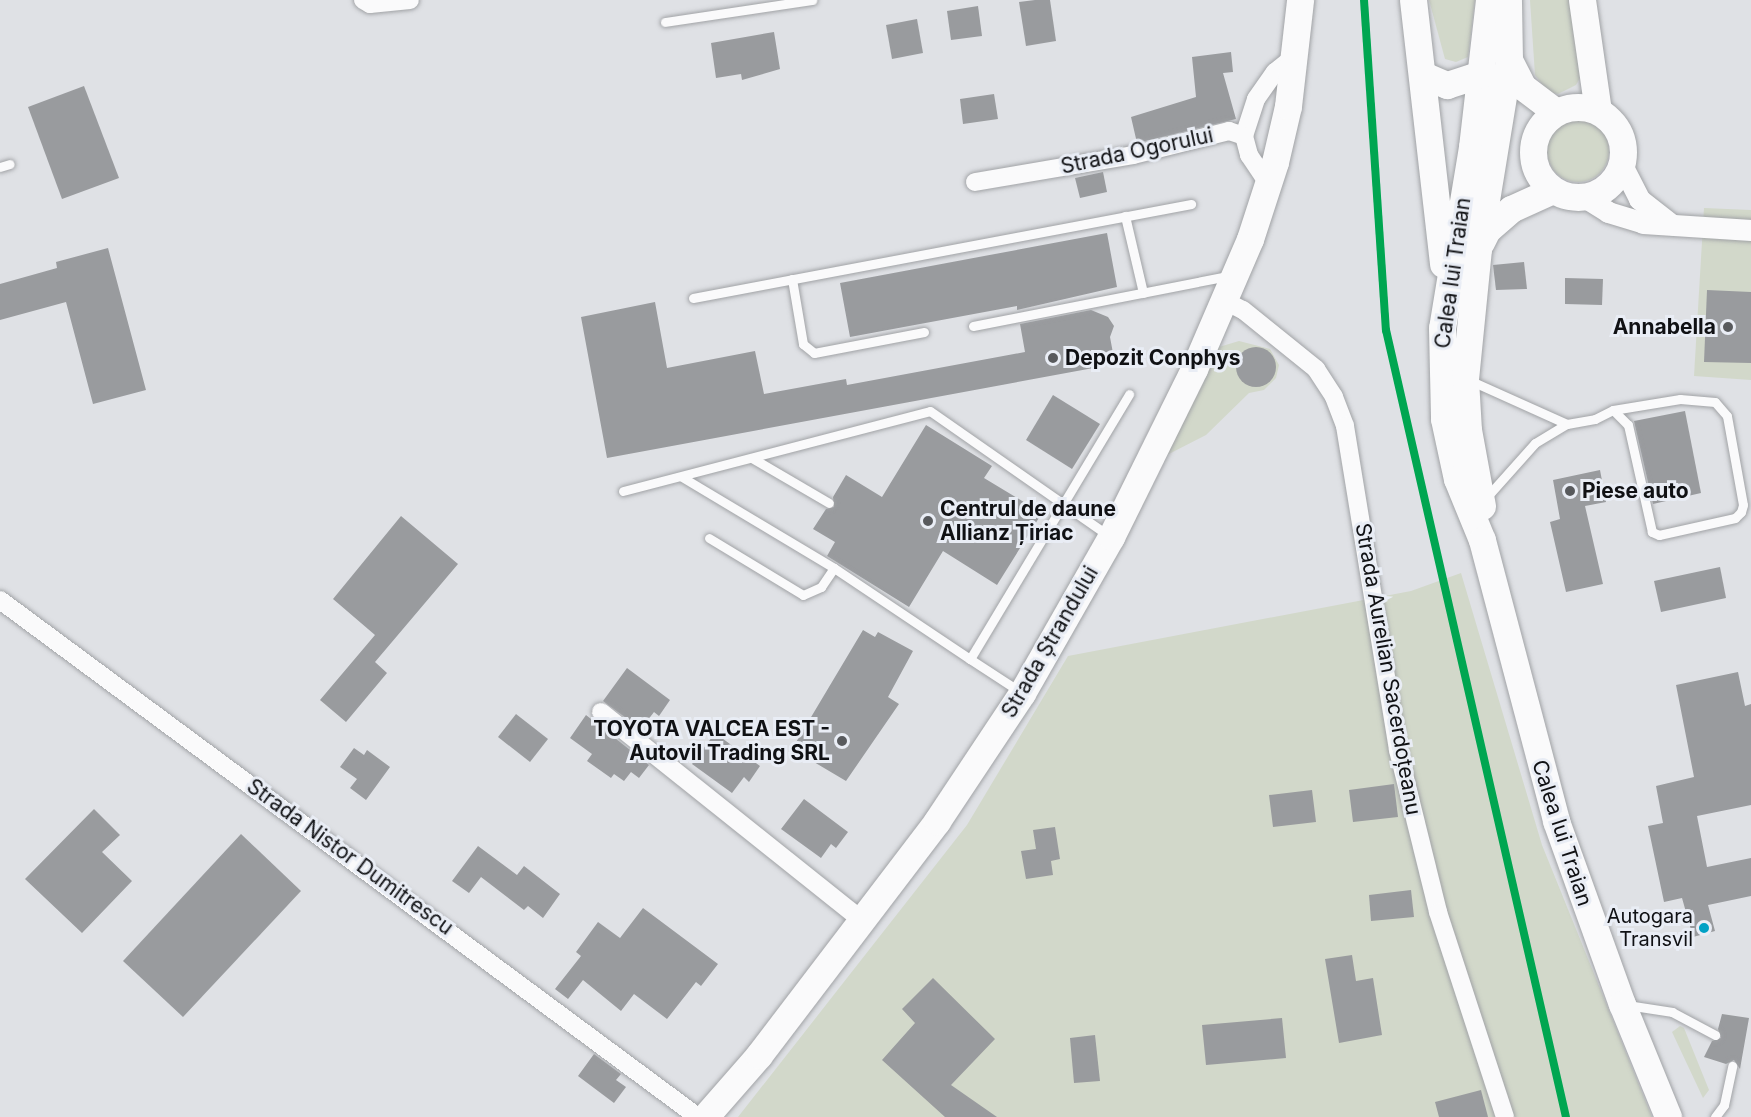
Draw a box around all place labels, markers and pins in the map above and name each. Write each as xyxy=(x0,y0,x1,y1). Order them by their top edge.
place label: Annabella xyxy=(1613,314,1716,340)
marker: Annabella xyxy=(1721,320,1735,334)
place label: Depozit Conphys xyxy=(1065,345,1241,371)
marker: Depozit Conphys xyxy=(1046,351,1060,365)
place label: Piese auto xyxy=(1582,478,1689,504)
marker: Piese auto xyxy=(1563,484,1577,498)
place label: Centrul de daune Allianz Țiriac xyxy=(940,496,1116,546)
marker: Centrul de daune Allianz Țiriac xyxy=(921,514,935,528)
place label: TOYOTA VALCEA EST - Autovil Trading SRL xyxy=(593,716,830,766)
marker: TOYOTA VALCEA EST - Autovil Trading SRL xyxy=(835,734,849,748)
place label: Autogara Transvil xyxy=(1607,904,1693,951)
marker: Autogara Transvil xyxy=(1698,922,1710,934)

